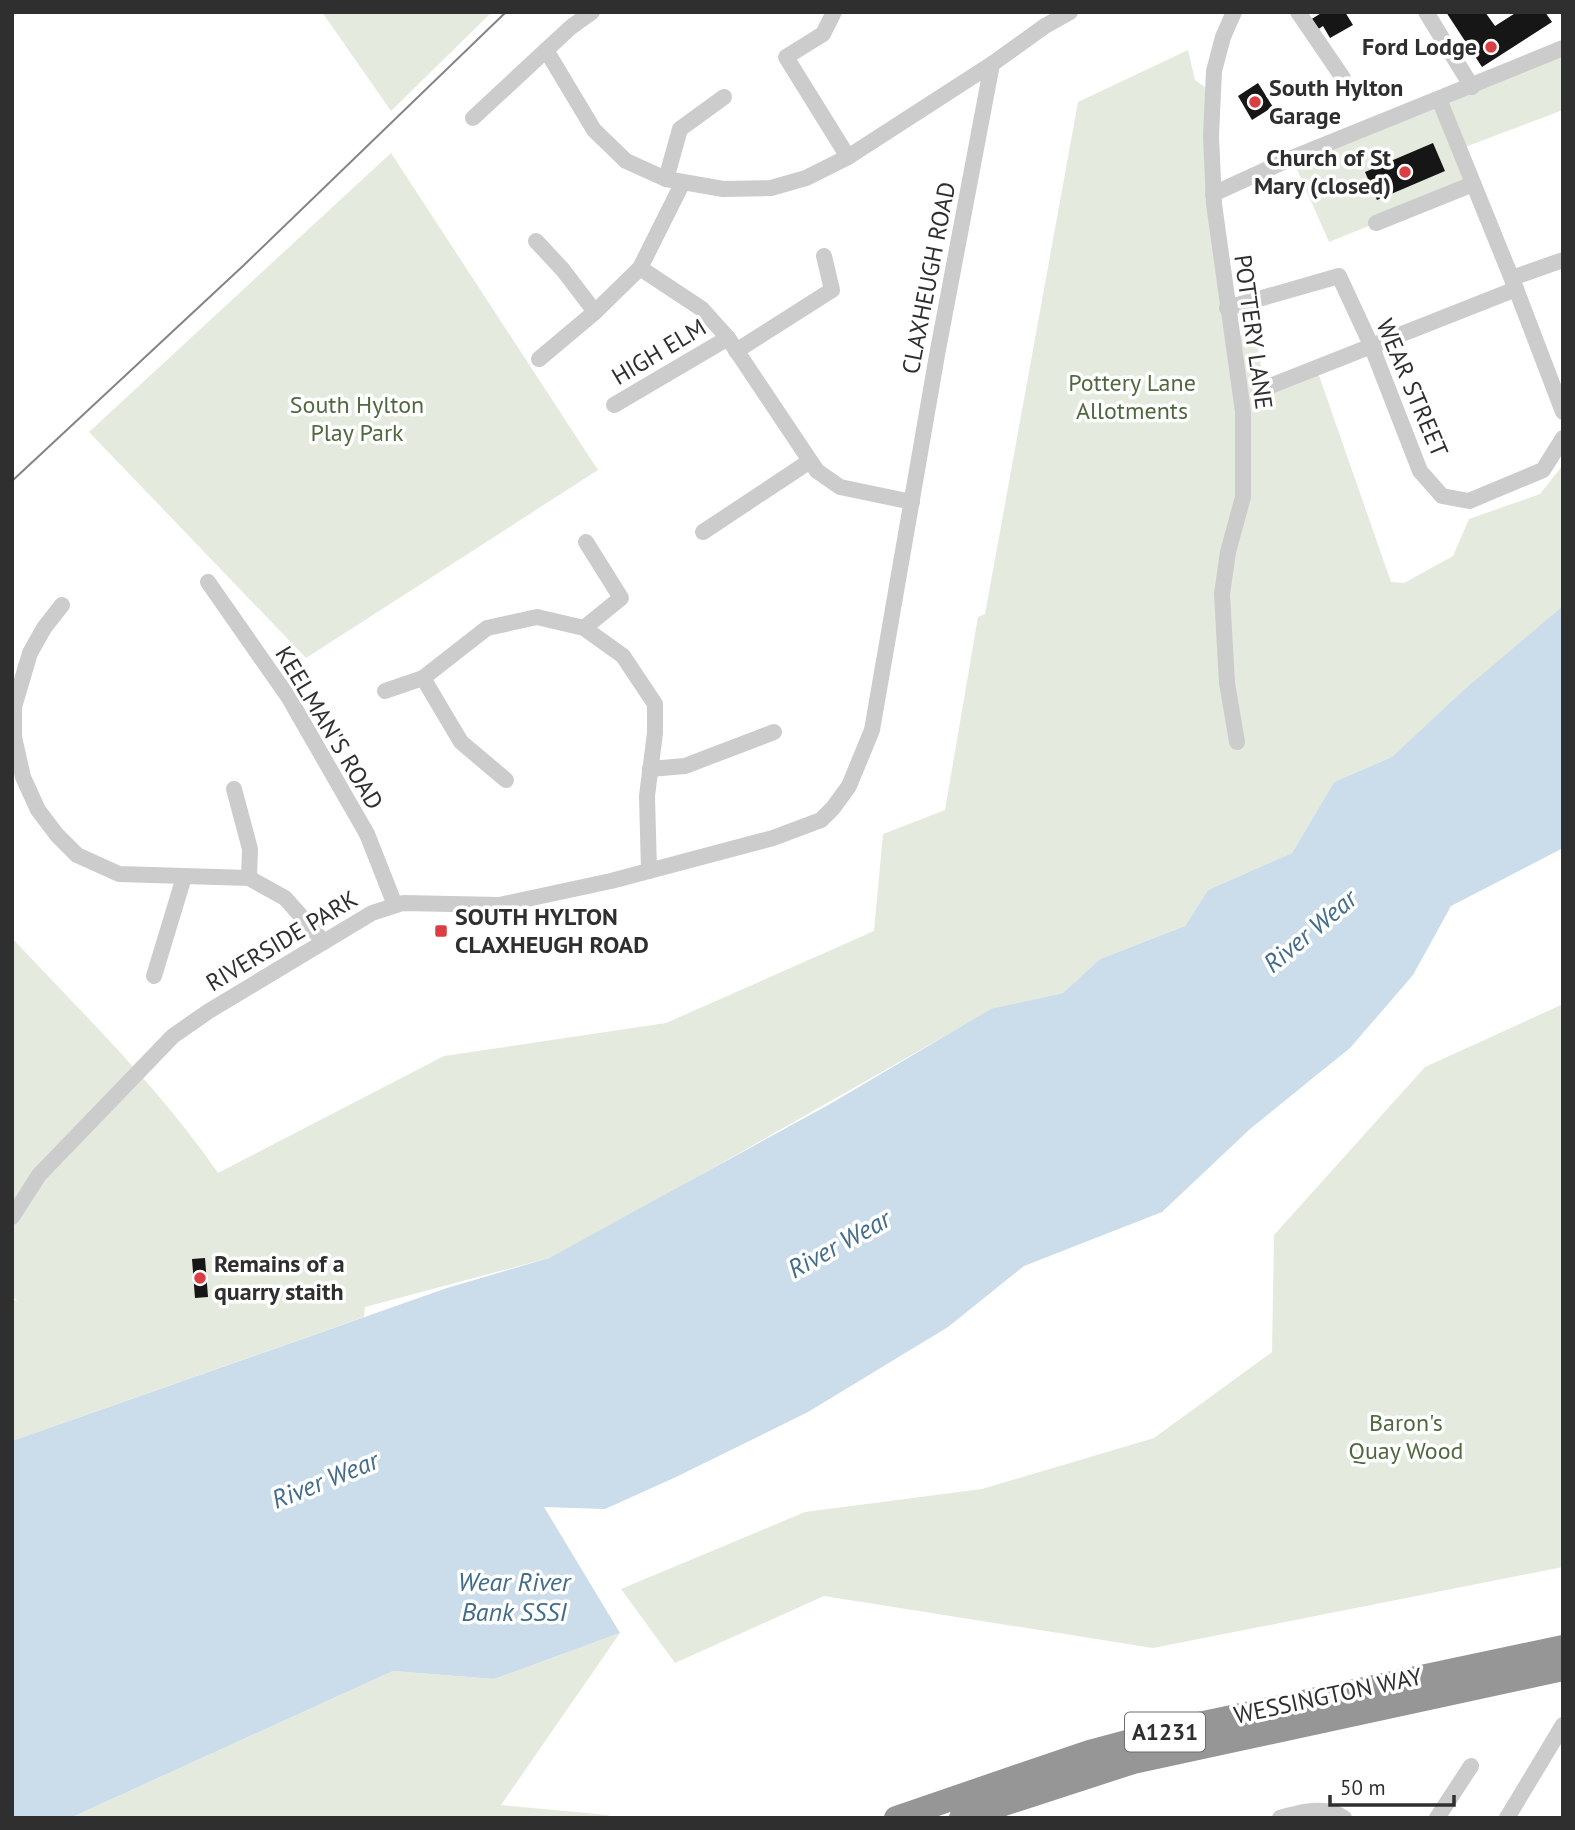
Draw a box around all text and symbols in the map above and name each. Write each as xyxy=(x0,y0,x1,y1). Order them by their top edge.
place label: Ford Lodge xyxy=(1362,31,1477,62)
marker: Ford Lodge xyxy=(1483,39,1499,55)
place label: South Hylton Garage xyxy=(1269,72,1403,131)
marker: South Hylton Garage xyxy=(1247,94,1263,110)
place label: Church of St Mary (closed) xyxy=(1254,142,1392,201)
marker: Church of St Mary (closed) xyxy=(1397,164,1413,180)
street label: CLAXHEUGH ROAD xyxy=(895,179,962,377)
street label: POTTERY LANE xyxy=(1227,253,1280,411)
street label: HIGH ELM xyxy=(606,311,712,392)
street label: WEAR STREET xyxy=(1370,314,1455,461)
park label: Pottery Lane Allotments xyxy=(1068,367,1196,426)
park label: South Hylton Play Park xyxy=(290,389,424,448)
street label: KEELMAN'S ROAD xyxy=(268,640,390,815)
water label: River Wear xyxy=(1256,881,1364,979)
street label: RIVERSIDE PARK xyxy=(200,883,363,998)
place label: SOUTH HYLTON CLAXHEUGH ROAD xyxy=(455,901,649,960)
marker: SOUTH HYLTON CLAXHEUGH ROAD xyxy=(433,923,449,939)
water label: River Wear xyxy=(782,1201,897,1285)
place label: Remains of a quarry staith xyxy=(214,1248,345,1307)
marker: Remains of a quarry staith xyxy=(192,1270,208,1286)
park label: Baron's Quay Wood xyxy=(1348,1407,1464,1466)
water label: River Wear xyxy=(267,1443,384,1516)
water label: Wear River Bank SSSI xyxy=(458,1565,572,1628)
street label: WESSINGTON WAY xyxy=(1231,1660,1425,1731)
road number: A1231 xyxy=(1125,1712,1205,1751)
scale bar xyxy=(1330,1764,1454,1808)
text: 50 m xyxy=(1340,1774,1386,1801)

